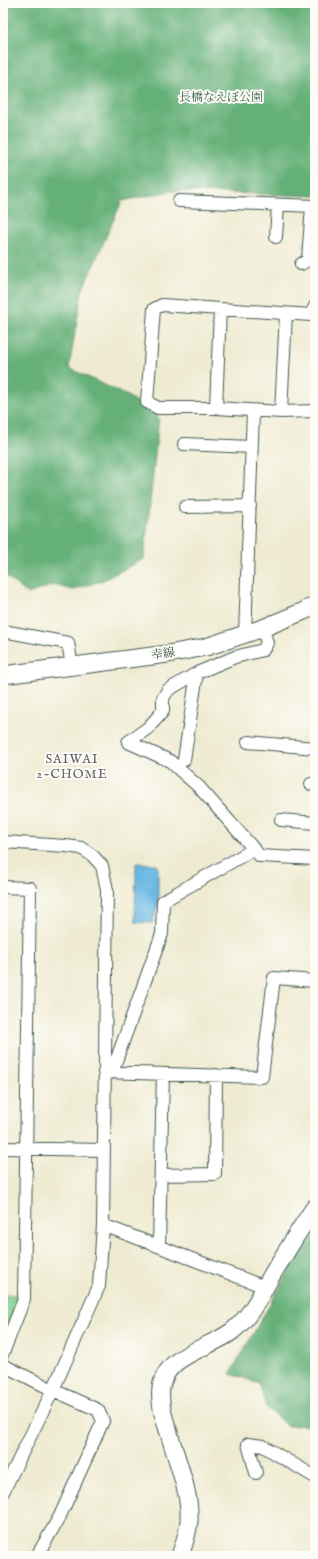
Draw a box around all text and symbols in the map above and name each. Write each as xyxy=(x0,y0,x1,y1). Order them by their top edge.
park label: 長橋なえぼ公園 xyxy=(179,90,263,105)
street label: 幸線 xyxy=(150,645,176,663)
district label: SAIWAI 2-CHOME xyxy=(36,751,108,783)

